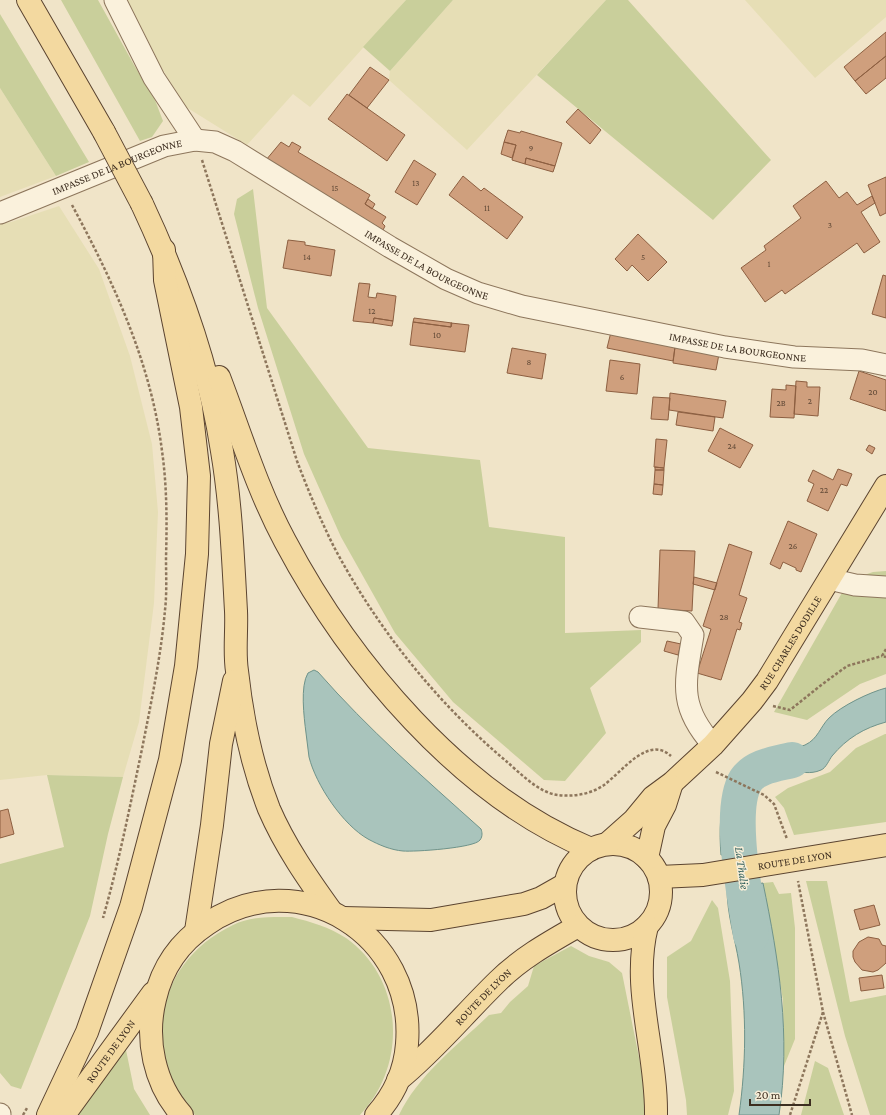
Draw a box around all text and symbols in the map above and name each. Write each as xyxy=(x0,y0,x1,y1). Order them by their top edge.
street label: IMPASSE DE LA BOURGEONNE xyxy=(50,137,183,197)
house number: 9 xyxy=(529,143,534,153)
house number: 13 xyxy=(412,178,420,188)
house number: 15 xyxy=(331,183,339,193)
house number: 11 xyxy=(484,203,490,213)
house number: 3 xyxy=(828,220,832,230)
street label: IMPASSE DE LA BOURGEONNE xyxy=(363,227,490,302)
house number: 14 xyxy=(303,252,311,262)
house number: 5 xyxy=(641,252,645,262)
house number: 1 xyxy=(768,259,771,269)
house number: 12 xyxy=(368,306,376,316)
house number: 10 xyxy=(433,330,441,340)
street label: IMPASSE DE LA BOURGEONNE xyxy=(668,330,806,364)
house number: 8 xyxy=(527,357,532,367)
house number: 6 xyxy=(620,372,625,382)
house number: 20 xyxy=(868,387,878,397)
house number: 2 xyxy=(808,396,812,406)
house number: 2B xyxy=(776,398,786,408)
house number: 24 xyxy=(728,441,737,451)
house number: 22 xyxy=(820,485,828,495)
house number: 26 xyxy=(789,541,798,551)
street label: RUE CHARLES DODILLE xyxy=(757,593,824,692)
house number: 28 xyxy=(719,612,729,622)
water label: La Thalie xyxy=(732,846,752,891)
street label: ROUTE DE LYON xyxy=(757,848,833,872)
street label: ROUTE DE LYON xyxy=(452,966,514,1028)
street label: ROUTE DE LYON xyxy=(84,1017,137,1085)
scale bar xyxy=(750,1081,810,1107)
text: 20 m xyxy=(756,1088,781,1102)

